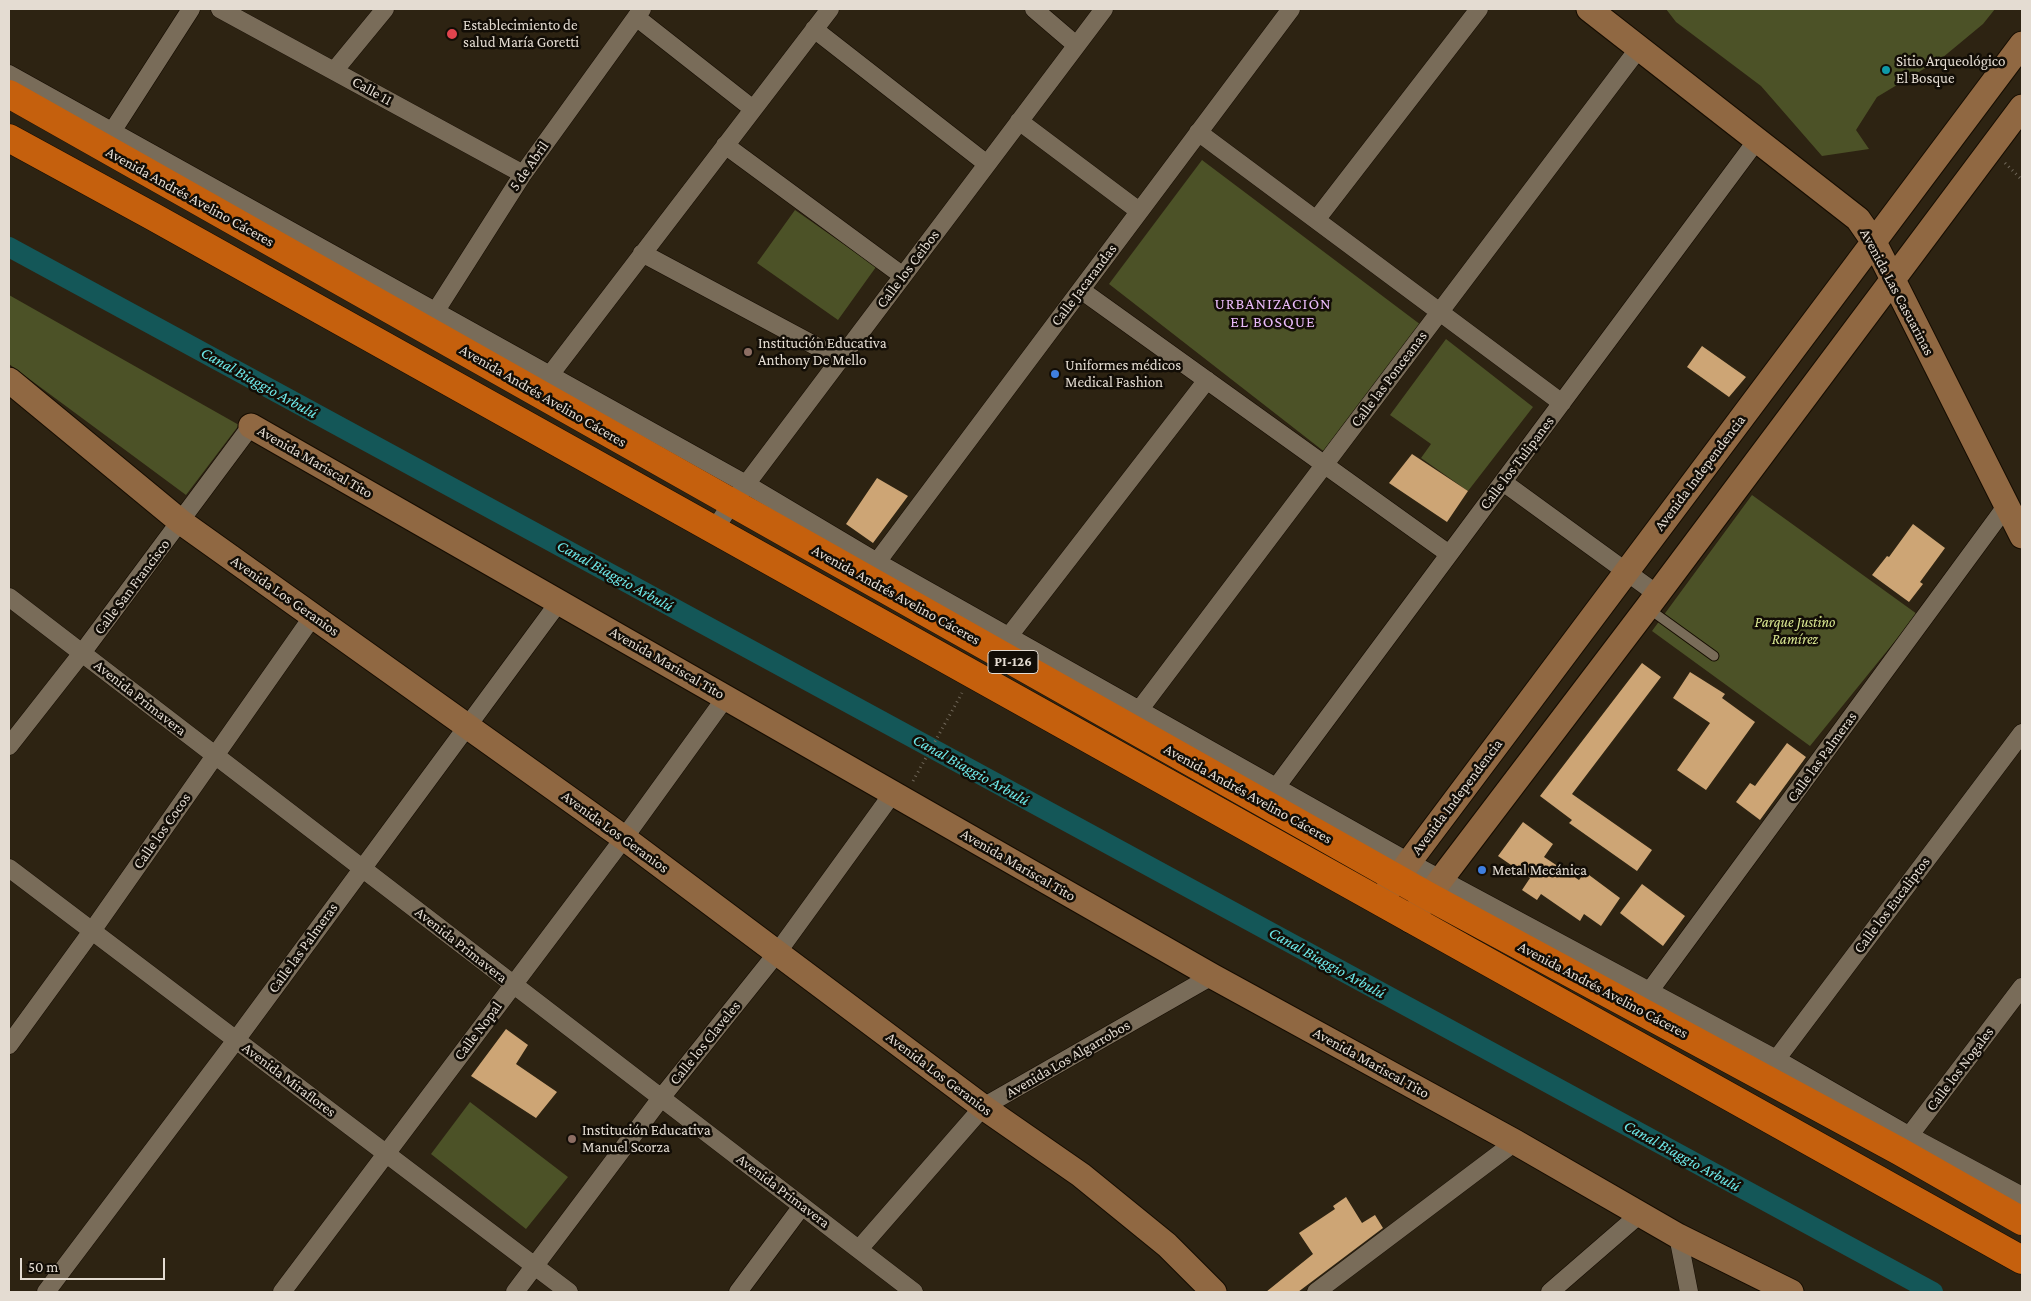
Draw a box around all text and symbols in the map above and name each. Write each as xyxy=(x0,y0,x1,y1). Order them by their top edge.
place label: Establecimiento de salud María Goretti xyxy=(463,16,579,51)
marker: Establecimiento de salud María Goretti xyxy=(445,27,459,41)
place label: Sitio Arqueológico El Bosque xyxy=(1896,52,2005,87)
marker: Sitio Arqueológico El Bosque xyxy=(1880,64,1892,76)
street label: Calle 11 xyxy=(349,73,395,109)
street label: 5 de Abril xyxy=(505,138,553,194)
street label: Avenida Andrés Avelino Cáceres xyxy=(103,143,277,251)
street label: Calle los Ceibos xyxy=(873,226,943,312)
street label: Avenida Las Casuarinas xyxy=(1856,226,1938,358)
street label: Calle Jacarandas xyxy=(1047,240,1121,330)
district label: URBANIZACIÓN EL BOSQUE xyxy=(1213,294,1333,332)
street label: Calle las Ponceanas xyxy=(1347,327,1431,431)
place label: Institución Educativa Anthony De Mello xyxy=(758,334,887,369)
street label: Avenida Andrés Avelino Cáceres xyxy=(456,341,630,451)
water label: Canal Biaggio Arbulú xyxy=(198,343,320,423)
marker: Institución Educativa Anthony De Mello xyxy=(742,346,754,358)
place label: Uniformes médicos Medical Fashion xyxy=(1065,356,1181,391)
marker: Uniformes médicos Medical Fashion xyxy=(1049,368,1061,380)
street label: Avenida Independencia xyxy=(1651,411,1749,535)
street label: Calle los Tulipanes xyxy=(1476,413,1558,513)
street label: Avenida Mariscal Tito xyxy=(254,422,376,502)
street label: Calle San Francisco xyxy=(90,536,174,638)
water label: Canal Biaggio Arbulú xyxy=(554,536,676,616)
street label: Avenida Andrés Avelino Cáceres xyxy=(809,541,983,649)
street label: Avenida Los Geranios xyxy=(227,552,343,640)
park label: Parque Justino Ramírez xyxy=(1754,613,1836,648)
street label: Avenida Mariscal Tito xyxy=(606,623,728,703)
road number: PI-126 xyxy=(988,650,1038,674)
street label: Avenida Primavera xyxy=(90,656,190,740)
street label: Calle las Palmeras xyxy=(1783,708,1861,806)
water label: Canal Biaggio Arbulú xyxy=(910,730,1032,810)
street label: Avenida Independencia xyxy=(1408,735,1506,859)
street label: Avenida Andrés Avelino Cáceres xyxy=(1161,740,1335,848)
street label: Avenida Los Geranios xyxy=(558,787,672,877)
street label: Calle los Cocos xyxy=(129,789,195,873)
street label: Avenida Mariscal Tito xyxy=(957,825,1079,905)
street label: Calle los Eucaliptos xyxy=(1850,853,1934,957)
place label: Metal Mecánica xyxy=(1492,861,1587,879)
marker: Metal Mecánica xyxy=(1476,864,1488,876)
street label: Calle las Palmeras xyxy=(264,899,342,997)
street label: Avenida Primavera xyxy=(411,903,511,987)
water label: Canal Biaggio Arbulú xyxy=(1266,923,1388,1003)
street label: Avenida Andrés Avelino Cáceres xyxy=(1515,938,1691,1042)
street label: Calle los Claveles xyxy=(666,997,744,1089)
street label: Calle Nopal xyxy=(450,998,506,1064)
street label: Avenida Los Algarrobos xyxy=(1003,1016,1133,1102)
street label: Calle los Nogales xyxy=(1922,1023,1998,1115)
street label: Avenida Mariscal Tito xyxy=(1310,1024,1432,1102)
street label: Avenida Los Geranios xyxy=(882,1028,996,1120)
street label: Avenida Miraflores xyxy=(239,1039,339,1121)
water label: Canal Biaggio Arbulú xyxy=(1621,1116,1743,1196)
place label: Institución Educativa Manuel Scorza xyxy=(582,1121,711,1156)
marker: Institución Educativa Manuel Scorza xyxy=(566,1133,578,1145)
street label: Avenida Primavera xyxy=(733,1150,833,1232)
scale bar xyxy=(22,1248,168,1280)
text: 50 m xyxy=(28,1259,58,1275)

